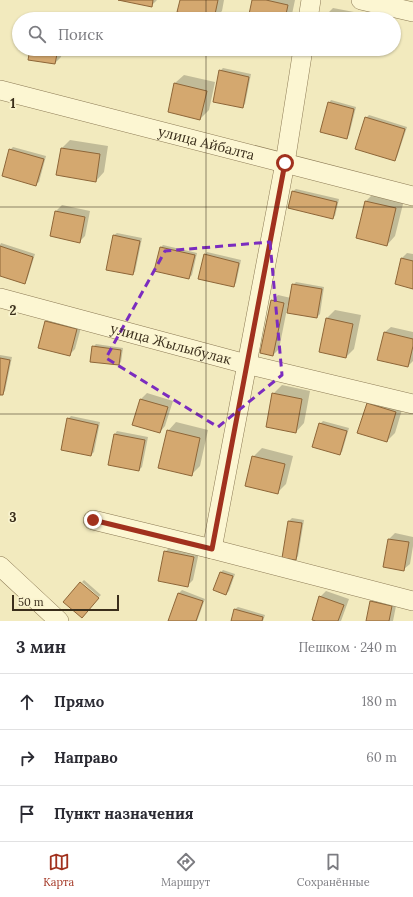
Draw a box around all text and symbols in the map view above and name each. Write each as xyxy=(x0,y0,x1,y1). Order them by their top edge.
search box xyxy=(12,12,401,56)
icon: search xyxy=(26,23,48,45)
text: Поиск xyxy=(58,25,103,44)
text: 1 xyxy=(10,95,16,112)
street label: улица Айбалта xyxy=(156,122,256,164)
route start xyxy=(276,154,294,172)
text: 2 xyxy=(10,302,17,319)
street label: улица Жылыбулак xyxy=(108,319,234,369)
text: 3 xyxy=(9,509,17,526)
route end xyxy=(84,511,102,529)
scale bar xyxy=(12,593,119,612)
text: 50 m xyxy=(18,595,44,609)
text: 3 мин xyxy=(16,636,66,658)
text: Пешком · 240 m xyxy=(299,639,397,656)
icon: ahead xyxy=(16,691,38,713)
text: Прямо xyxy=(54,692,104,711)
text: 180 m xyxy=(362,693,397,710)
icon: right xyxy=(16,747,38,769)
text: Направо xyxy=(54,748,118,767)
text: 60 m xyxy=(366,749,397,766)
icon: arrive xyxy=(16,803,38,825)
text: Пункт назначения xyxy=(54,804,194,823)
tab: Карта xyxy=(43,851,74,889)
tab: Маршрут xyxy=(161,851,210,889)
tab: Сохранённые xyxy=(297,851,370,889)

